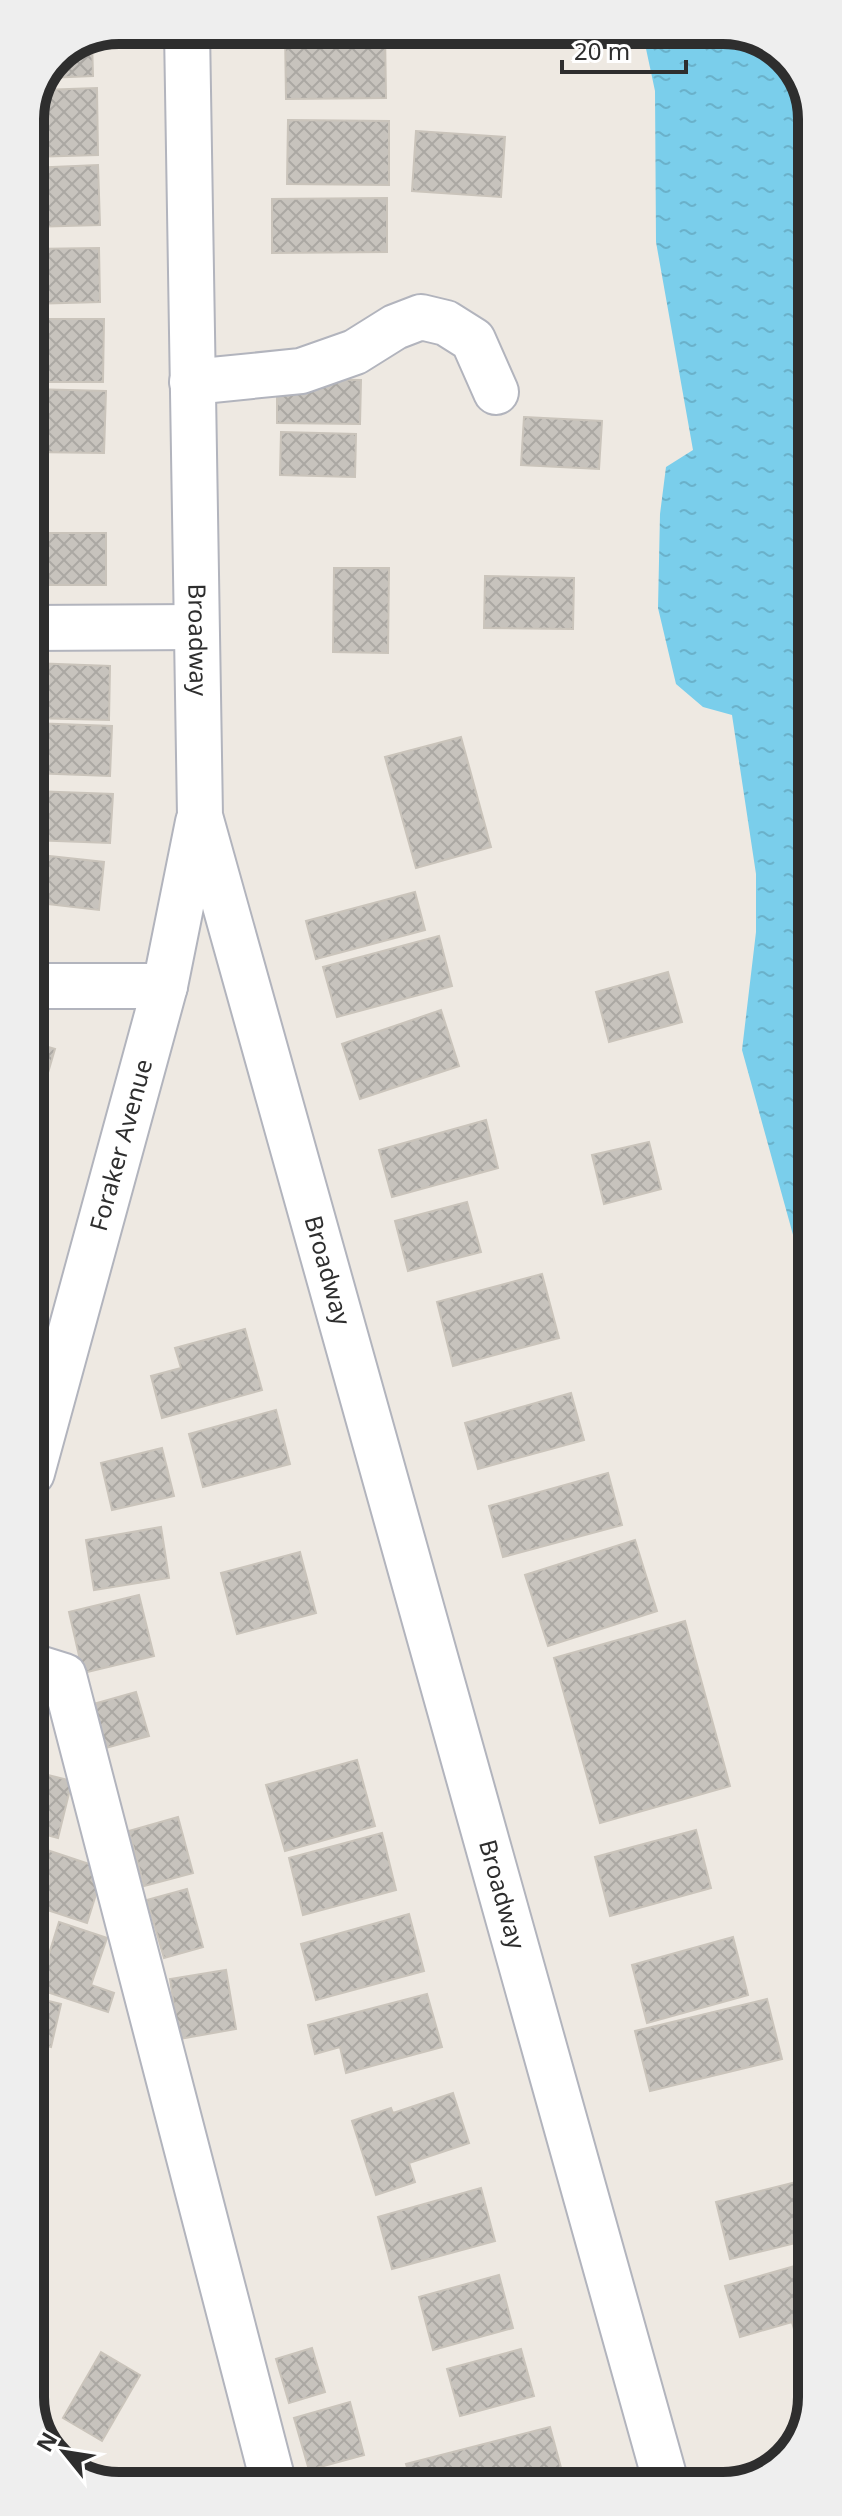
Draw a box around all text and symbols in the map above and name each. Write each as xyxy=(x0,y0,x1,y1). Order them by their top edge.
scale bar xyxy=(562,24,686,74)
text: 20 m xyxy=(574,34,630,67)
street label: Broadway xyxy=(181,583,216,697)
street label: Foraker Avenue xyxy=(81,1055,159,1234)
street label: Broadway xyxy=(297,1211,360,1329)
street label: Broadway xyxy=(472,1836,534,1953)
north arrow xyxy=(24,2412,104,2492)
text: N xyxy=(28,2426,63,2457)

